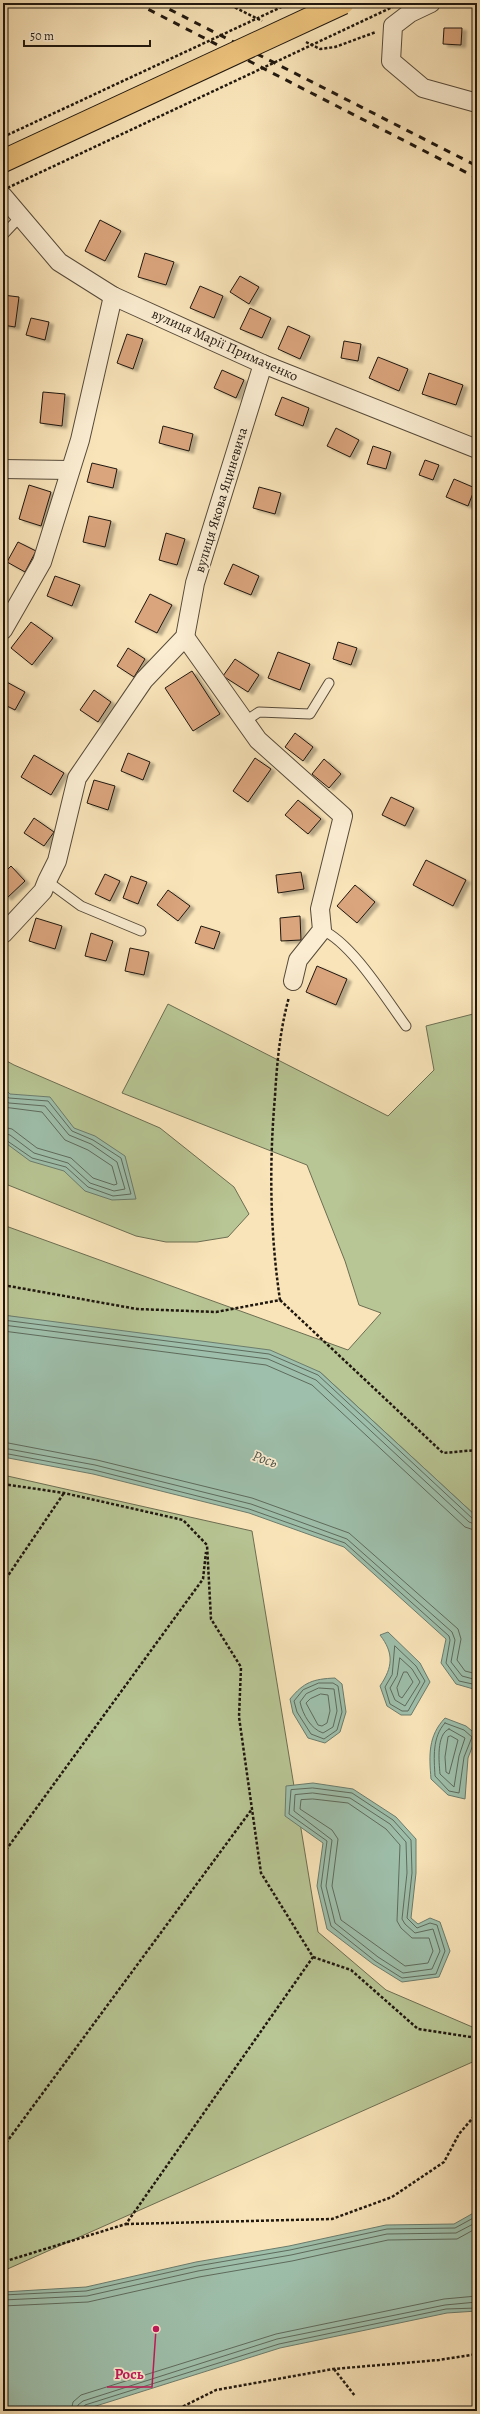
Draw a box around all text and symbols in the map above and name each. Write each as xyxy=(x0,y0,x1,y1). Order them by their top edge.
scale bar xyxy=(24,22,150,48)
text: 50 m xyxy=(30,28,54,44)
street label: вулиця Марії Примаченко xyxy=(149,304,301,386)
street label: вулиця Якова Яциневича xyxy=(190,425,252,575)
water label: Рось xyxy=(250,1445,280,1473)
callout: Рось xyxy=(107,2360,152,2387)
text: Рось xyxy=(114,2364,144,2384)

